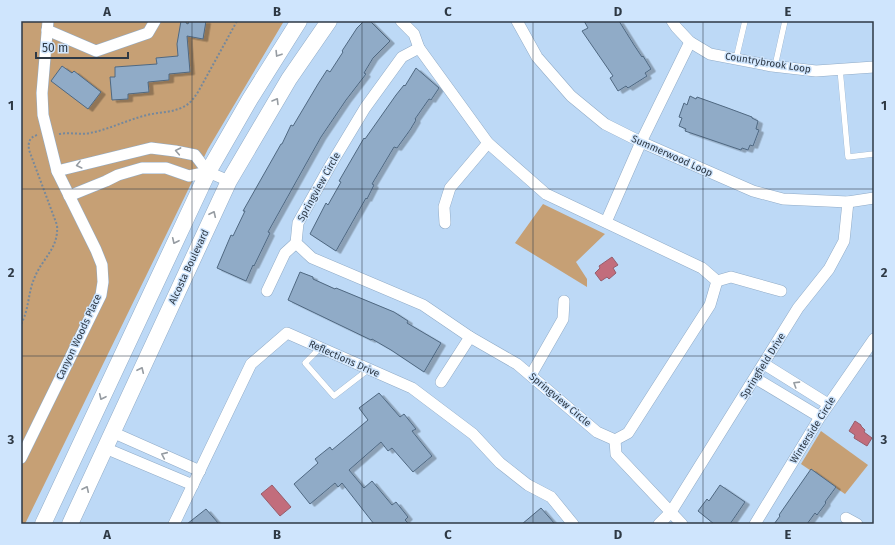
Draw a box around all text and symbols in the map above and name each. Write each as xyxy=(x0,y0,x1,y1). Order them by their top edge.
text: A xyxy=(102,4,111,19)
text: B xyxy=(273,4,281,19)
text: C xyxy=(444,4,452,19)
text: D xyxy=(614,4,623,19)
text: E xyxy=(785,4,792,19)
scale bar xyxy=(36,34,128,60)
text: 50 m xyxy=(42,41,68,55)
one-way arrow xyxy=(275,50,283,57)
street label: Countrybrook Loop xyxy=(724,50,812,76)
text: 1 xyxy=(8,98,14,113)
one-way arrow xyxy=(272,98,279,105)
text: 1 xyxy=(881,98,887,113)
street label: Summerwood Loop xyxy=(630,133,714,179)
one-way arrow xyxy=(174,148,181,156)
street label: Springview Circle xyxy=(295,150,343,224)
one-way arrow xyxy=(76,160,83,169)
one-way arrow xyxy=(208,211,216,219)
street label: Alcosta Boulevard xyxy=(166,228,212,306)
one-way arrow xyxy=(172,237,180,245)
text: 2 xyxy=(8,265,15,280)
text: 2 xyxy=(881,265,888,280)
street label: Canyon Woods Place xyxy=(54,292,104,382)
street label: Springfield Drive xyxy=(738,331,788,401)
street label: Reflections Drive xyxy=(307,338,381,380)
one-way arrow xyxy=(136,367,144,375)
street label: Springview Circle xyxy=(527,371,593,429)
one-way arrow xyxy=(793,382,800,389)
one-way arrow xyxy=(99,393,107,400)
street label: Winterside Circle xyxy=(788,394,838,466)
text: 3 xyxy=(7,432,15,447)
text: 3 xyxy=(880,432,888,447)
one-way arrow xyxy=(161,452,169,460)
one-way arrow xyxy=(81,485,89,493)
text: A xyxy=(102,527,111,542)
text: B xyxy=(273,527,281,542)
text: C xyxy=(444,527,452,542)
text: D xyxy=(614,527,623,542)
text: E xyxy=(785,527,792,542)

